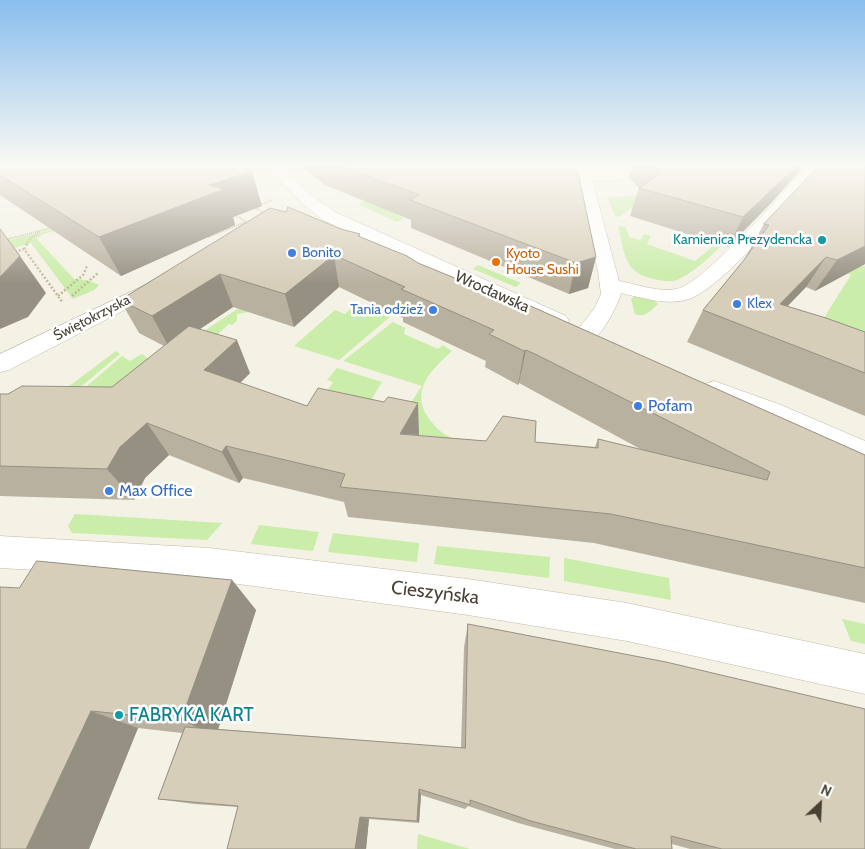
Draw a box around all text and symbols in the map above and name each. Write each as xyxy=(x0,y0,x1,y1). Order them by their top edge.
place label: Kamienica Prezydencka xyxy=(673,232,812,248)
marker: Kamienica Prezydencka xyxy=(816,234,828,246)
place label: Bonito xyxy=(302,245,341,261)
place label: Kyoto House Sushi xyxy=(506,246,579,278)
marker: Bonito xyxy=(286,247,298,259)
marker: Kyoto House Sushi xyxy=(490,256,502,268)
street label: Wrocławska xyxy=(452,267,532,317)
street label: Świętokrzyska xyxy=(51,291,133,345)
place label: Klex xyxy=(747,296,772,312)
marker: Klex xyxy=(731,298,743,310)
place label: Tania odzież xyxy=(350,302,423,318)
marker: Tania odzież xyxy=(427,304,439,316)
place label: Pofam xyxy=(648,396,693,416)
marker: Pofam xyxy=(632,400,644,412)
place label: Max Office xyxy=(119,481,192,501)
marker: Max Office xyxy=(103,485,115,497)
street label: Cieszyńska xyxy=(390,576,480,610)
place label: FABRYKA KART xyxy=(129,704,254,726)
marker: FABRYKA KART xyxy=(113,709,125,721)
north arrow xyxy=(795,779,845,829)
text: N xyxy=(818,780,835,801)

